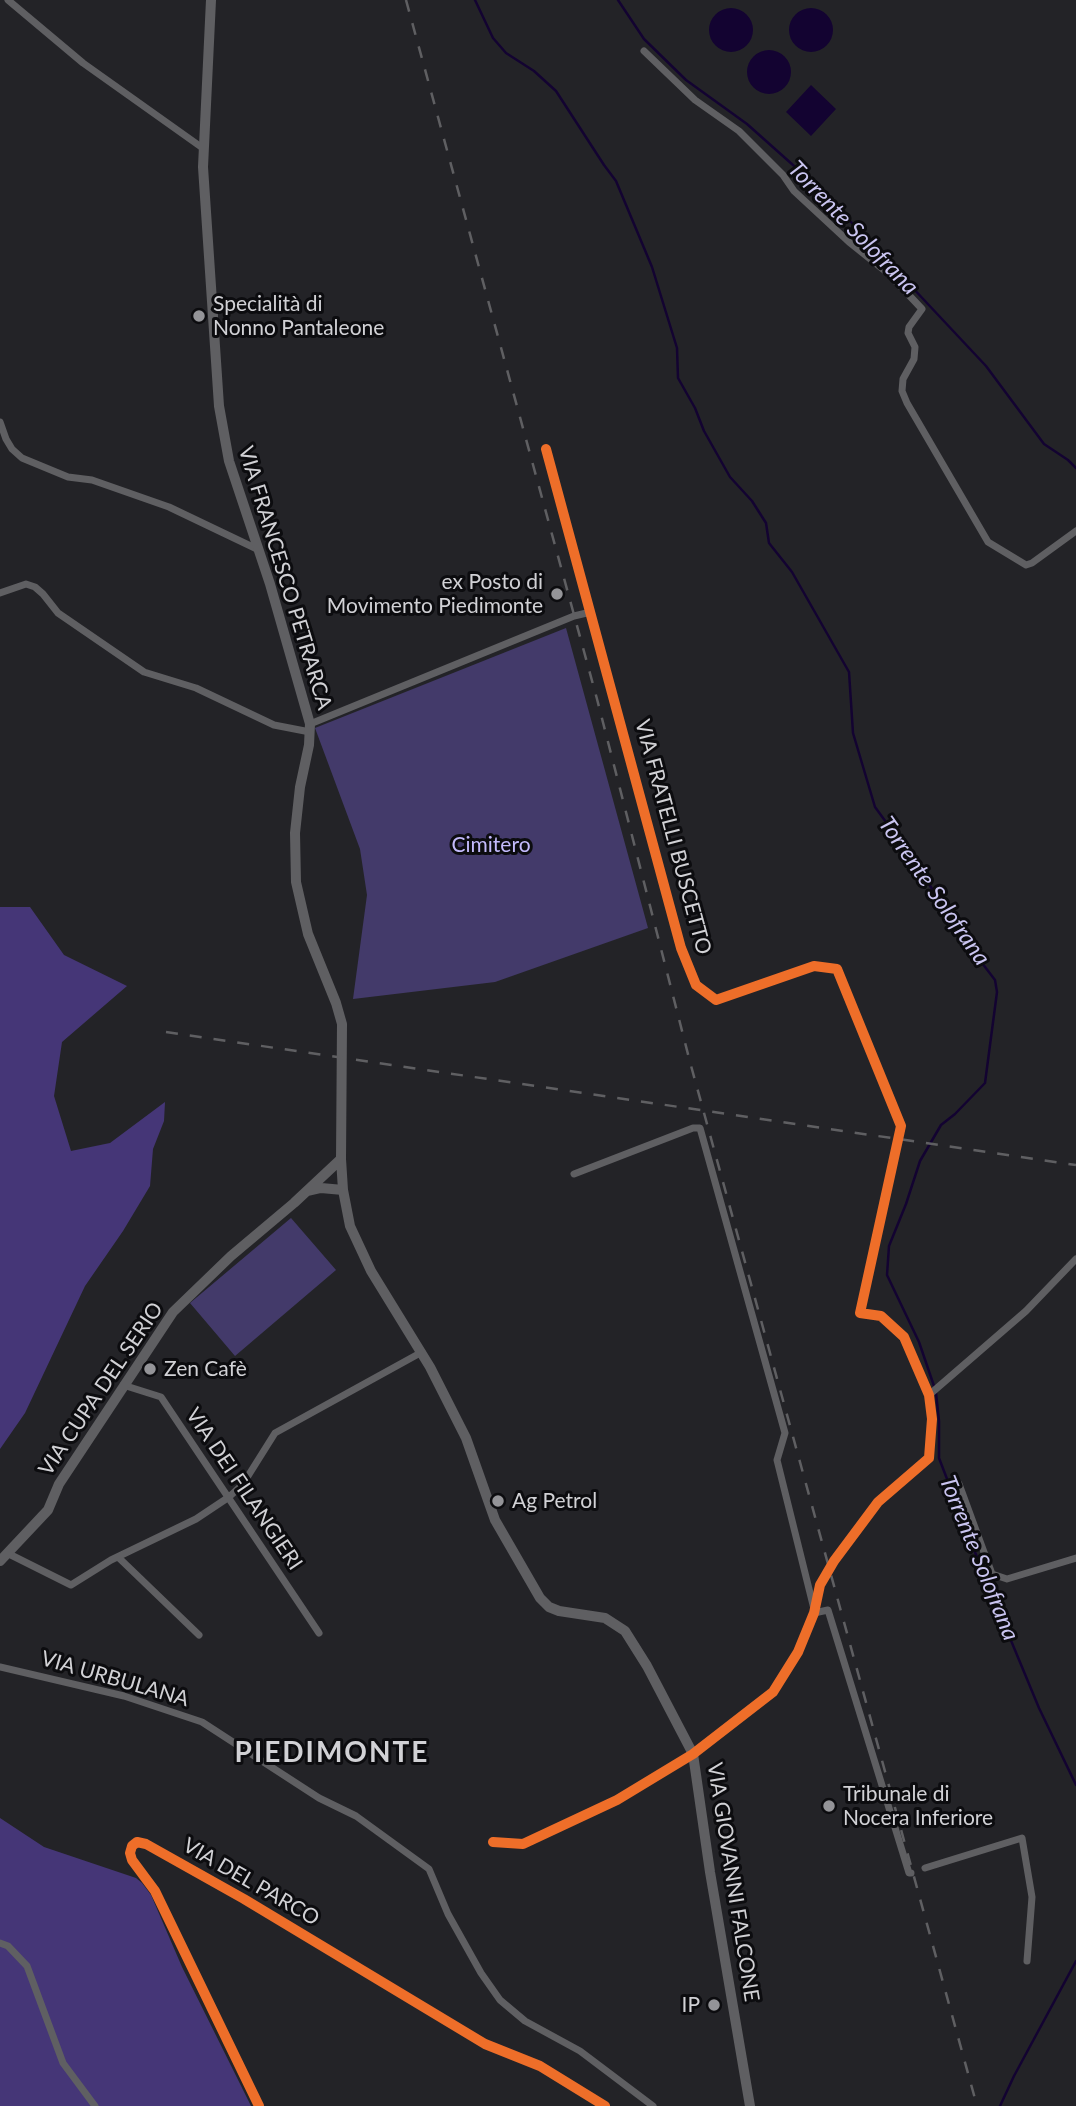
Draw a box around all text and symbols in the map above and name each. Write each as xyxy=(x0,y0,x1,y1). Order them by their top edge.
water label: Torrente Solofrana xyxy=(782,155,924,301)
place label: Specialità di Nonno Pantaleone xyxy=(213,291,384,341)
marker: Specialità di Nonno Pantaleone xyxy=(191,308,207,324)
street label: VIA FRANCESCO PETRARCA xyxy=(233,443,337,713)
place label: ex Posto di Movimento Piedimonte xyxy=(327,569,543,619)
marker: ex Posto di Movimento Piedimonte xyxy=(549,586,565,602)
street label: VIA FRATELLI BUSCETTO xyxy=(629,717,717,957)
water label: Torrente Solofrana xyxy=(872,811,996,971)
park label: Cimitero xyxy=(451,832,531,858)
street label: VIA CUPA DEL SERIO xyxy=(34,1297,168,1481)
place label: Zen Cafè xyxy=(164,1356,247,1382)
marker: Zen Cafè xyxy=(142,1361,158,1377)
street label: VIA DEI FILANGIERI xyxy=(180,1403,308,1575)
water label: Torrente Solofrana xyxy=(933,1472,1025,1644)
place label: Ag Petrol xyxy=(512,1488,597,1514)
marker: Ag Petrol xyxy=(490,1493,506,1509)
street label: VIA URBULANA xyxy=(38,1646,192,1712)
district label: PIEDIMONTE xyxy=(236,1736,428,1770)
street label: VIA GIOVANNI FALCONE xyxy=(702,1761,764,2003)
place label: Tribunale di Nocera Inferiore xyxy=(843,1781,993,1831)
marker: Tribunale di Nocera Inferiore xyxy=(821,1798,837,1814)
street label: VIA DEL PARCO xyxy=(178,1833,324,1931)
place label: IP xyxy=(682,1992,700,2018)
marker: IP xyxy=(706,1997,722,2013)

